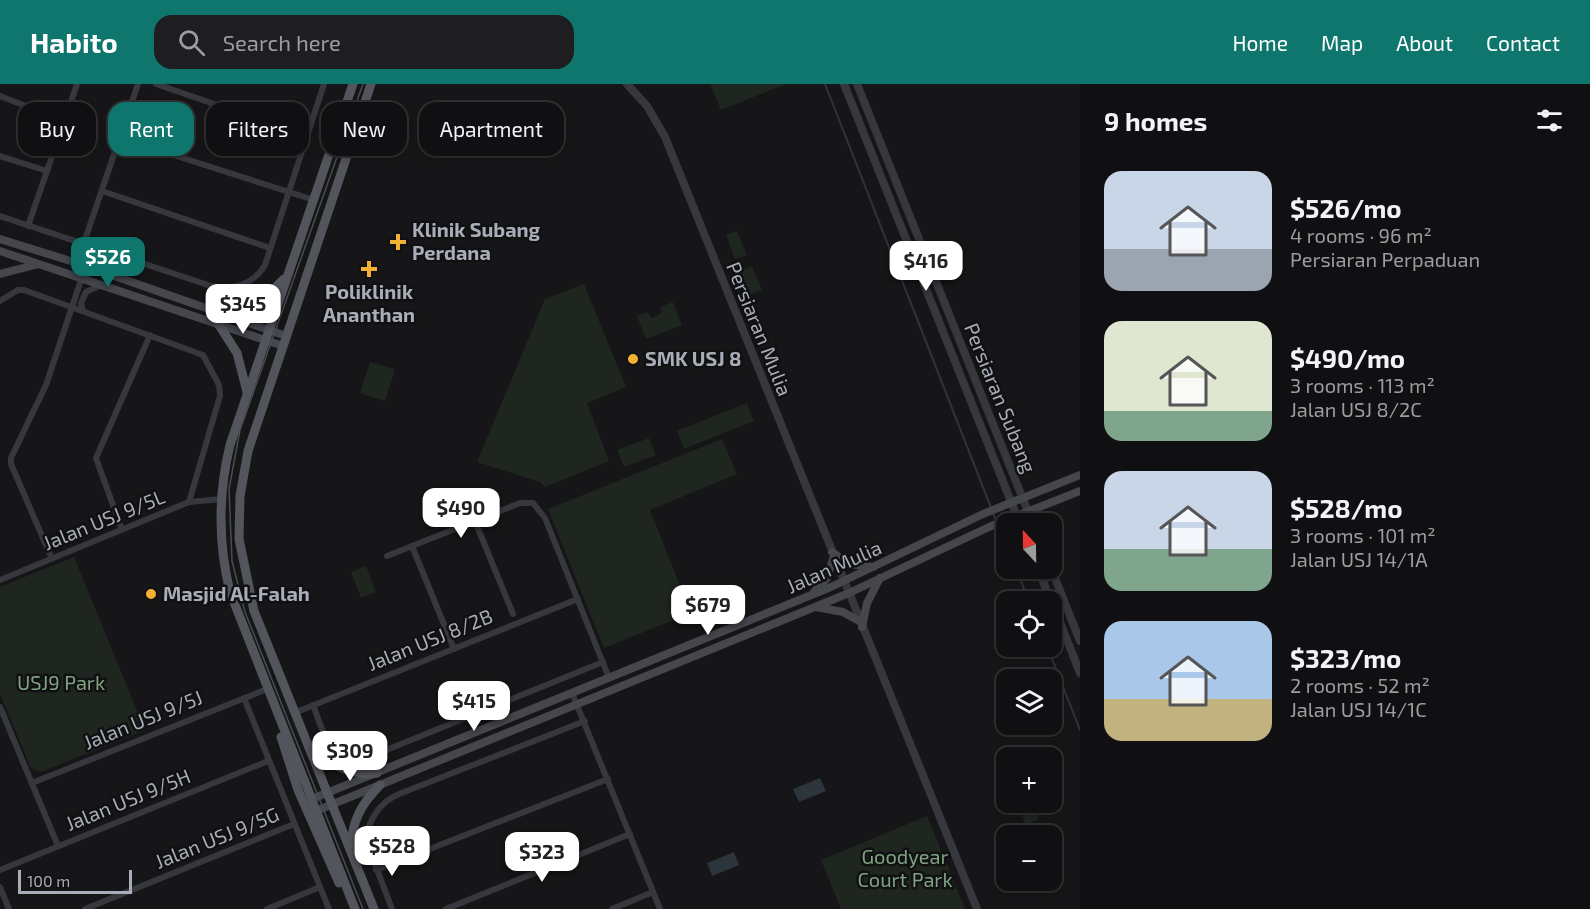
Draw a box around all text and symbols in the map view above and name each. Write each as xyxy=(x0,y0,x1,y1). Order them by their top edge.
search box xyxy=(154,15,574,69)
text: Habito xyxy=(30,25,118,59)
icon: search xyxy=(175,26,208,59)
text: Search here xyxy=(223,29,341,55)
text: Home xyxy=(1232,30,1288,55)
text: Map xyxy=(1321,30,1363,55)
text: About xyxy=(1396,30,1453,55)
text: Contact xyxy=(1486,30,1560,55)
chip: Buy xyxy=(18,102,96,156)
chip: Rent xyxy=(108,102,194,156)
chip: Filters xyxy=(206,102,309,156)
chip: New xyxy=(321,102,407,156)
chip: Apartment xyxy=(419,102,564,156)
icon: filters xyxy=(1533,104,1566,137)
text: 9 homes xyxy=(1104,105,1207,136)
text: $526/mo xyxy=(1290,192,1402,223)
icon: home xyxy=(1152,195,1224,267)
place label: Klinik Subang Perdana xyxy=(412,217,541,264)
text: 4 rooms · 96 m² xyxy=(1290,223,1432,247)
marker: Klinik Subang Perdana xyxy=(389,233,407,251)
pin: $526 xyxy=(72,237,144,288)
pin: $416 xyxy=(890,241,962,292)
text: $526 xyxy=(85,244,131,268)
text: Persiaran Perpaduan xyxy=(1290,247,1480,271)
text: $416 xyxy=(904,248,948,272)
street label: Persiaran Mulia xyxy=(722,258,798,399)
marker: Poliklinik Ananthan xyxy=(360,260,378,278)
place label: Poliklinik Ananthan xyxy=(323,279,415,326)
pin: $345 xyxy=(207,284,279,335)
text: $345 xyxy=(220,291,266,315)
street label: Persiaran Subang xyxy=(960,319,1042,476)
text: $490/mo xyxy=(1290,342,1405,373)
icon: home xyxy=(1152,345,1224,417)
place label: SMK USJ 8 xyxy=(645,346,741,370)
marker: SMK USJ 8 xyxy=(626,352,640,366)
text: 3 rooms · 113 m² xyxy=(1290,373,1435,397)
text: Jalan USJ 8/2C xyxy=(1290,397,1422,421)
street label: Jalan USJ 9/5L xyxy=(39,484,168,554)
pin: $490 xyxy=(425,488,497,539)
text: $528/mo xyxy=(1290,492,1403,523)
text: $490 xyxy=(437,495,485,519)
icon: home xyxy=(1152,495,1224,567)
north arrow xyxy=(996,513,1062,579)
map controls xyxy=(996,513,1062,891)
text: 3 rooms · 101 m² xyxy=(1290,523,1436,547)
street label: Jalan Mulia xyxy=(782,534,885,598)
text: Jalan USJ 14/1A xyxy=(1290,547,1428,571)
place label: Masjid Al-Falah xyxy=(163,581,310,605)
pin: $679 xyxy=(672,585,744,636)
marker: Masjid Al-Falah xyxy=(144,587,158,601)
button: locate xyxy=(996,591,1062,657)
text: $679 xyxy=(685,592,731,616)
street label: Jalan USJ 8/2B xyxy=(364,603,496,675)
text: $323/mo xyxy=(1290,642,1401,673)
icon: home xyxy=(1152,645,1224,717)
button: layers xyxy=(996,669,1062,735)
park label: USJ9 Park xyxy=(17,670,105,694)
text: 2 rooms · 52 m² xyxy=(1290,673,1430,697)
pin: $415 xyxy=(438,681,510,732)
street label: Jalan USJ 9/5J xyxy=(80,684,205,754)
text: $415 xyxy=(452,688,496,712)
text: Jalan USJ 14/1C xyxy=(1290,697,1427,721)
pin: $309 xyxy=(314,731,386,782)
text: $309 xyxy=(326,738,374,762)
button: + xyxy=(996,747,1062,813)
street label: Jalan USJ 9/5H xyxy=(62,763,194,835)
street label: Jalan USJ 9/5G xyxy=(151,801,282,873)
button: − xyxy=(996,825,1062,891)
pin: $528 xyxy=(356,826,428,877)
pin: $323 xyxy=(506,832,578,883)
text: $528 xyxy=(369,833,415,857)
text: $323 xyxy=(519,839,565,863)
park label: Goodyear Court Park xyxy=(857,844,953,891)
scale bar xyxy=(18,867,132,894)
text: 100 m xyxy=(27,871,70,890)

